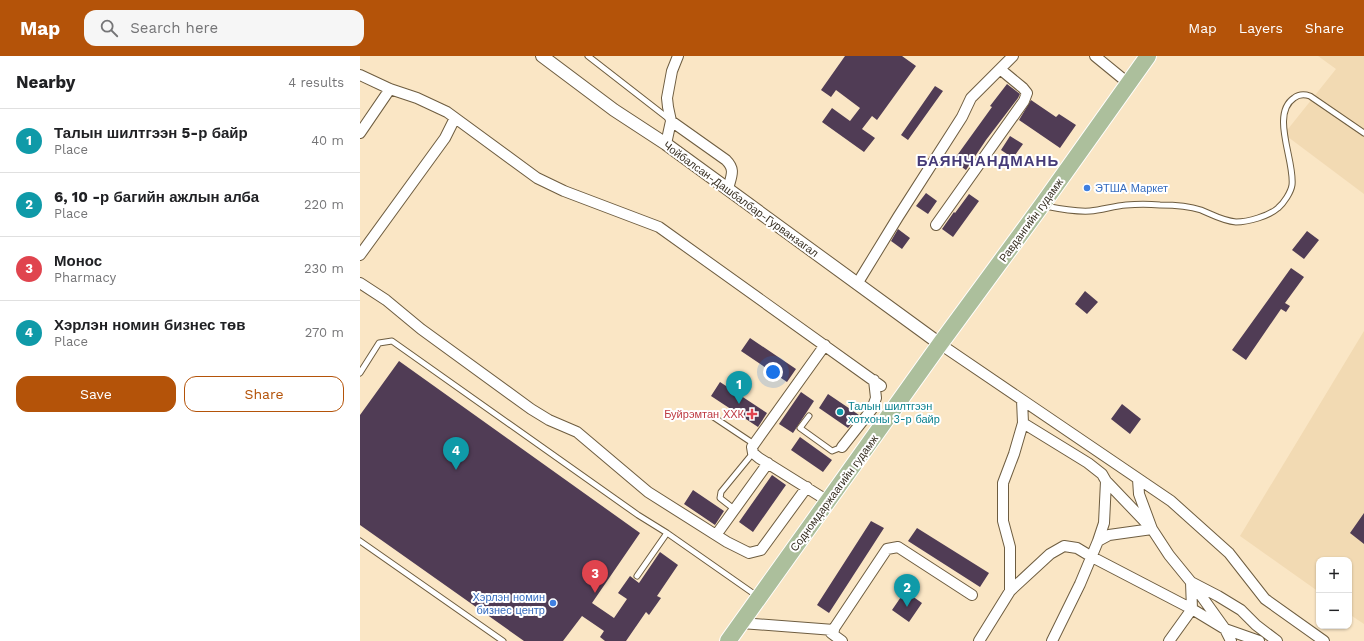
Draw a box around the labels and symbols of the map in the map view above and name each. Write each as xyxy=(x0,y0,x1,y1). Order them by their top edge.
street label: Чойбалсан-Дашбалбар-Гурванзагал xyxy=(661,139,821,260)
district label: БАЯНЧАНДМАНЬ xyxy=(917,152,1059,170)
street label: Равдангийн гудамж xyxy=(997,175,1066,265)
place label: ЭТША Маркет xyxy=(1095,182,1168,195)
marker: ЭТША Маркет xyxy=(1082,183,1092,193)
your location xyxy=(763,362,783,382)
pin: 1 xyxy=(726,371,752,404)
place label: Талын шилтгээн хотхоны 3-р байр xyxy=(848,400,940,426)
marker: Талын шилтгээн хотхоны 3-р байр xyxy=(835,407,845,417)
place label: Буйрэмтан ХХК xyxy=(664,408,745,421)
marker: Буйрэмтан ХХК xyxy=(747,409,757,419)
street label: Содномдаржаагийн гудамж xyxy=(788,432,881,554)
pin: 4 xyxy=(443,437,469,470)
pin: 3 xyxy=(582,560,608,593)
pin: 2 xyxy=(894,574,920,607)
place label: Хэрлэн номин бизнес центр xyxy=(472,591,545,617)
marker: Хэрлэн номин бизнес центр xyxy=(548,598,558,608)

